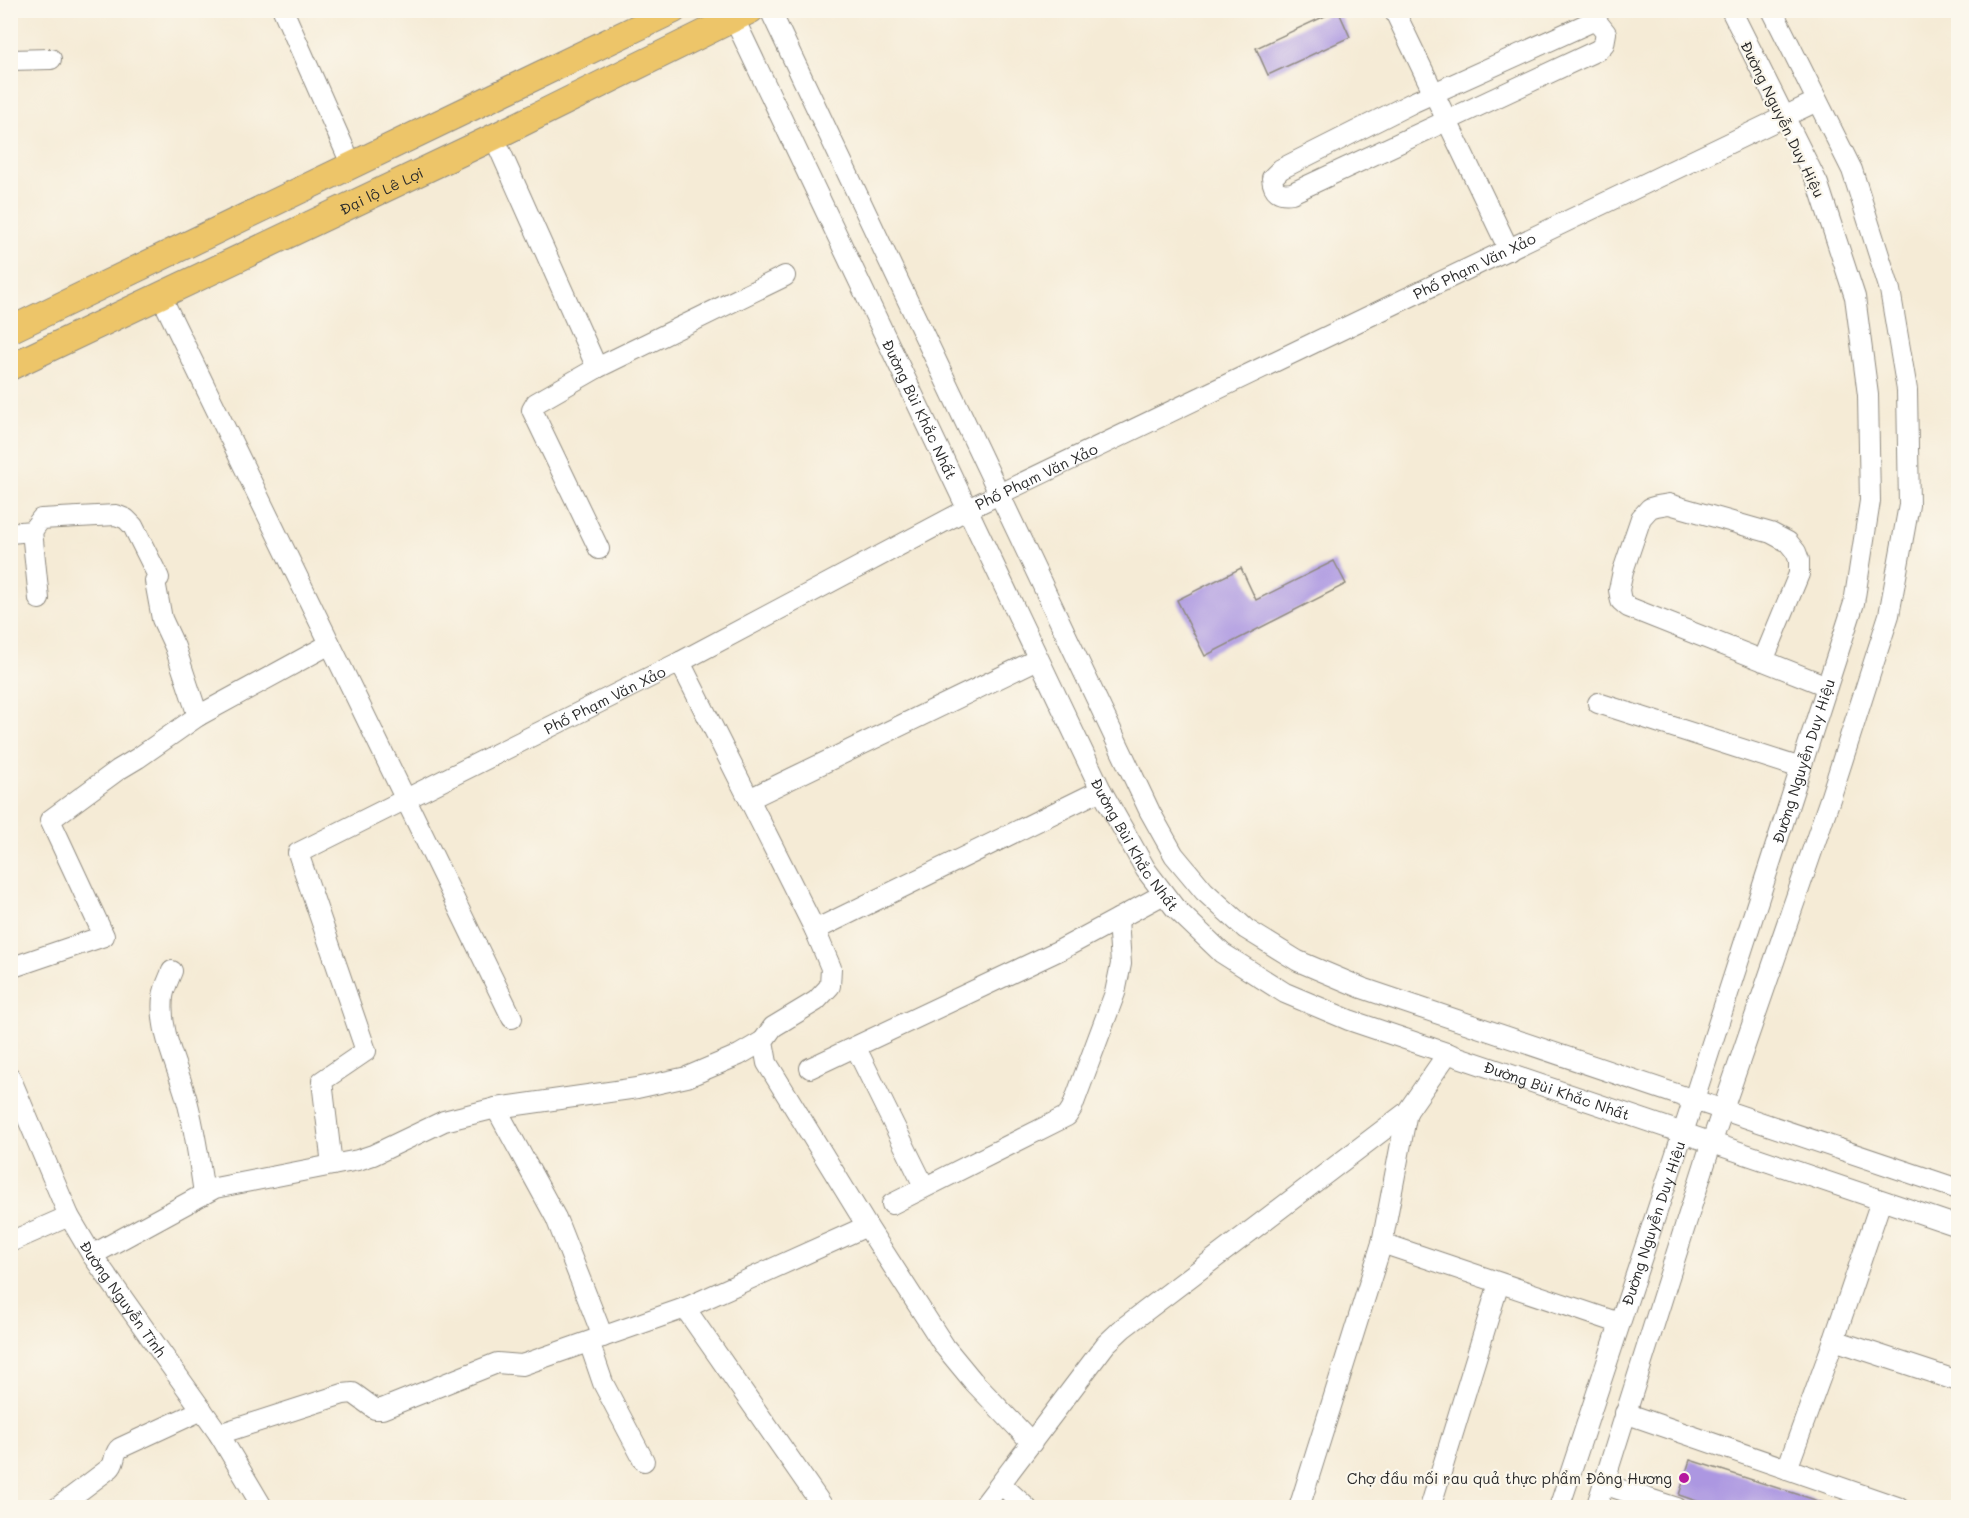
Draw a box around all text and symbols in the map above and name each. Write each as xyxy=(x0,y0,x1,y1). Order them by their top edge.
street label: Đường Nguyễn Duy Hiệu xyxy=(1736,37,1830,201)
street label: Đại lộ Lê Lợi xyxy=(336,162,426,219)
street label: Phố Phạm Văn Xảo xyxy=(1410,228,1539,304)
street label: Đường Bùi Khắc Nhất xyxy=(878,336,962,482)
street label: Phố Phạm Văn Xảo xyxy=(972,438,1101,514)
street label: Phố Phạm Văn Xảo xyxy=(540,661,669,739)
street label: Đường Nguyễn Duy Hiệu xyxy=(1767,676,1839,846)
street label: Đường Bùi Khắc Nhất xyxy=(1087,775,1184,915)
street label: Đường Bùi Khắc Nhất xyxy=(1481,1056,1633,1124)
street label: Đường Nguyễn Duy Hiệu xyxy=(1617,1138,1689,1308)
street label: Đường Nguyễn Tĩnh xyxy=(76,1237,171,1361)
place label: Chợ đầu mối rau quả thực phẩm Đông Hương xyxy=(1347,1468,1672,1488)
marker: Chợ đầu mối rau quả thực phẩm Đông Hương xyxy=(1677,1471,1691,1485)

